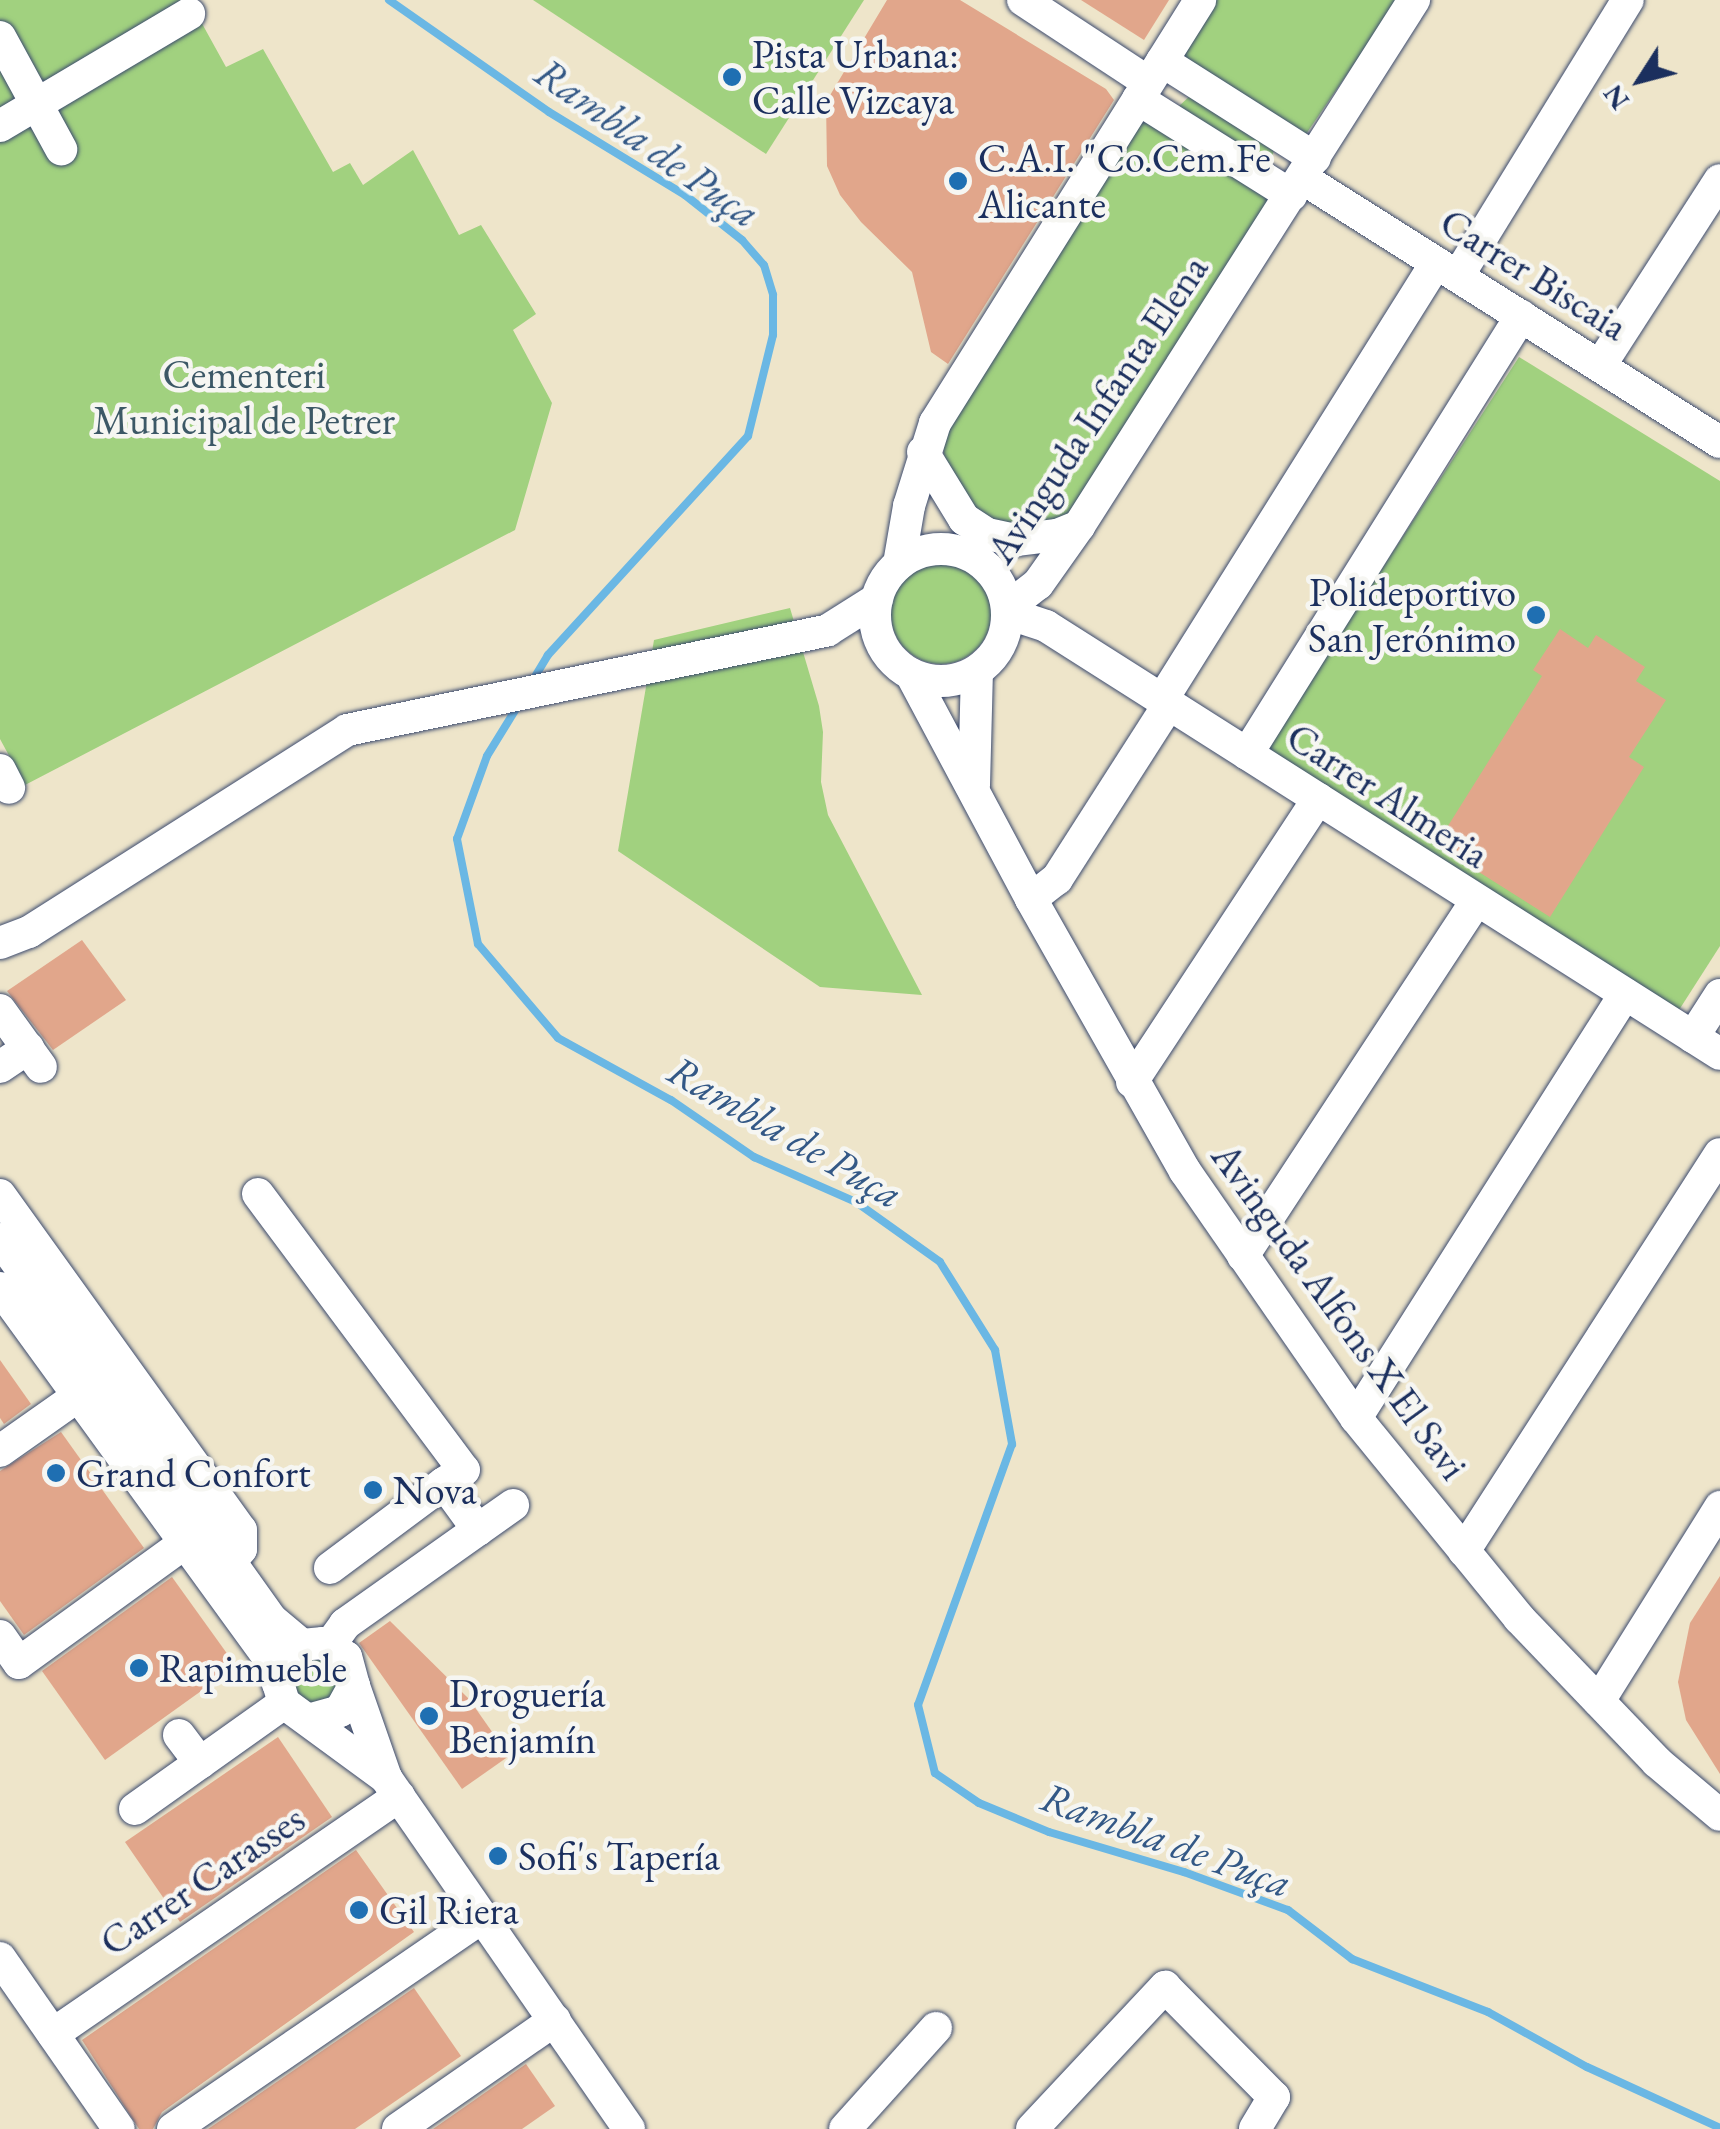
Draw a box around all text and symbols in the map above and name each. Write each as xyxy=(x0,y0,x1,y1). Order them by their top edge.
place label: Pista Urbana: Calle Vizcaya xyxy=(752,30,959,124)
north arrow xyxy=(1590,30,1690,130)
water label: Rambla de Puça xyxy=(525,47,769,239)
marker: Pista Urbana: Calle Vizcaya xyxy=(721,66,743,88)
text: N xyxy=(1595,78,1637,117)
place label: C.A.I. "Co.Cem.Fe Alicante xyxy=(978,134,1271,228)
marker: C.A.I. "Co.Cem.Fe Alicante xyxy=(947,170,969,192)
street label: Carrer Biscaia xyxy=(1432,198,1636,350)
street label: Avinguda Infanta Elena xyxy=(976,246,1218,572)
park label: Cementeri Municipal de Petrer xyxy=(93,350,395,444)
place label: Polideportivo San Jerónimo xyxy=(1308,568,1516,662)
marker: Polideportivo San Jerónimo xyxy=(1525,604,1547,626)
street label: Carrer Almeria xyxy=(1278,712,1498,878)
water label: Rambla de Puça xyxy=(659,1045,911,1219)
street label: Avinguda Alfons X El Savi xyxy=(1202,1133,1478,1489)
place label: Grand Confort xyxy=(76,1449,311,1497)
marker: Grand Confort xyxy=(45,1462,67,1484)
place label: Nova xyxy=(393,1466,477,1514)
marker: Nova xyxy=(362,1479,384,1501)
place label: Rapimueble xyxy=(159,1644,347,1692)
marker: Rapimueble xyxy=(128,1657,150,1679)
place label: Droguería Benjamín xyxy=(449,1669,606,1763)
marker: Droguería Benjamín xyxy=(418,1705,440,1727)
water label: Rambla de Puça xyxy=(1034,1771,1298,1909)
street label: Carrer Carasses xyxy=(91,1794,313,1966)
place label: Sofi's Tapería xyxy=(518,1832,720,1880)
marker: Sofi's Tapería xyxy=(487,1845,509,1867)
place label: Gil Riera xyxy=(379,1886,519,1934)
marker: Gil Riera xyxy=(348,1899,370,1921)

